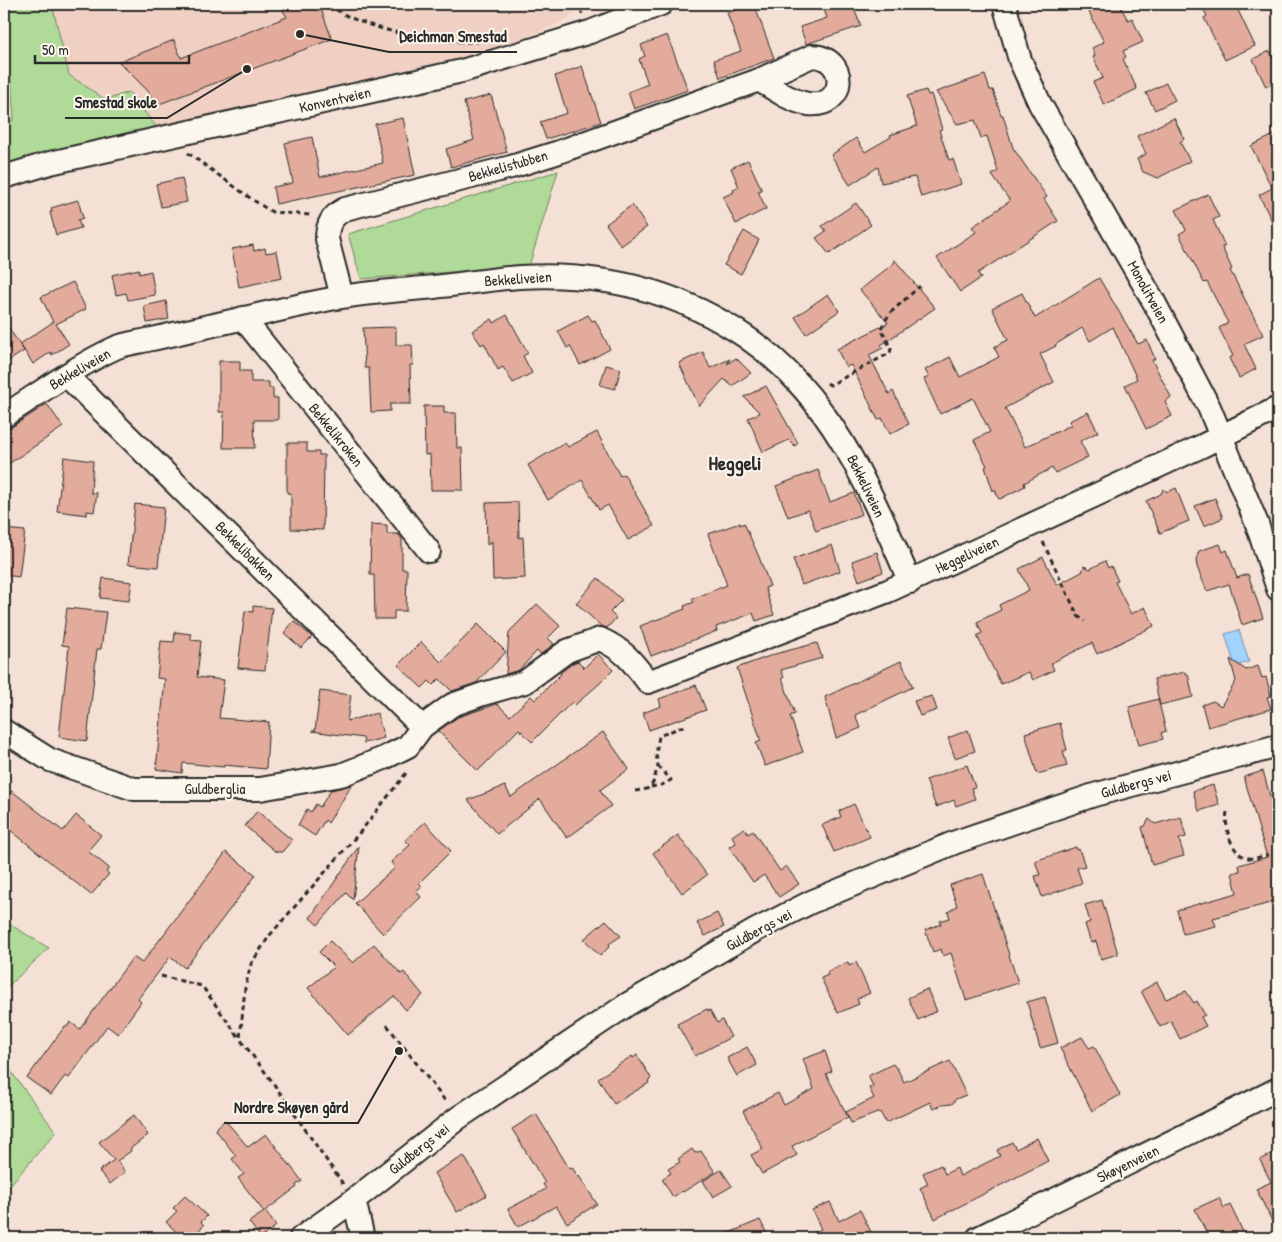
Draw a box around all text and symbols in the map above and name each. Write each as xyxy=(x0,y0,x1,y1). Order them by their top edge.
callout: Deichman Smestad xyxy=(389,21,517,52)
text: Deichman Smestad xyxy=(399,25,507,47)
scale bar xyxy=(35,32,189,64)
text: 50 m xyxy=(42,39,69,60)
street label: Konventveien xyxy=(297,81,373,118)
callout: Smestad skole xyxy=(65,87,167,118)
text: Smestad skole xyxy=(75,91,158,113)
street label: Bekkelistubben xyxy=(466,144,550,187)
street label: Monolitveien xyxy=(1123,257,1174,327)
street label: Bekkeliveien xyxy=(484,266,553,291)
street label: Bekkeliveien xyxy=(45,343,114,395)
street label: Bekkelikroken xyxy=(304,398,369,471)
district label: Heggeli xyxy=(709,449,761,477)
street label: Bekkeliveien xyxy=(842,451,891,521)
street label: Bekkelibakken xyxy=(211,516,280,585)
street label: Heggeliveien xyxy=(932,531,1002,578)
street label: Guldbergs vei xyxy=(1098,764,1173,803)
street label: Guldberglia xyxy=(185,778,246,799)
street label: Guldbergs vei xyxy=(722,903,796,956)
callout: Nordre Skøyen gård xyxy=(224,1092,358,1123)
text: Nordre Skøyen gård xyxy=(234,1096,349,1119)
street label: Guldbergs vei xyxy=(384,1118,454,1179)
street label: Skøyenveien xyxy=(1093,1139,1163,1188)

